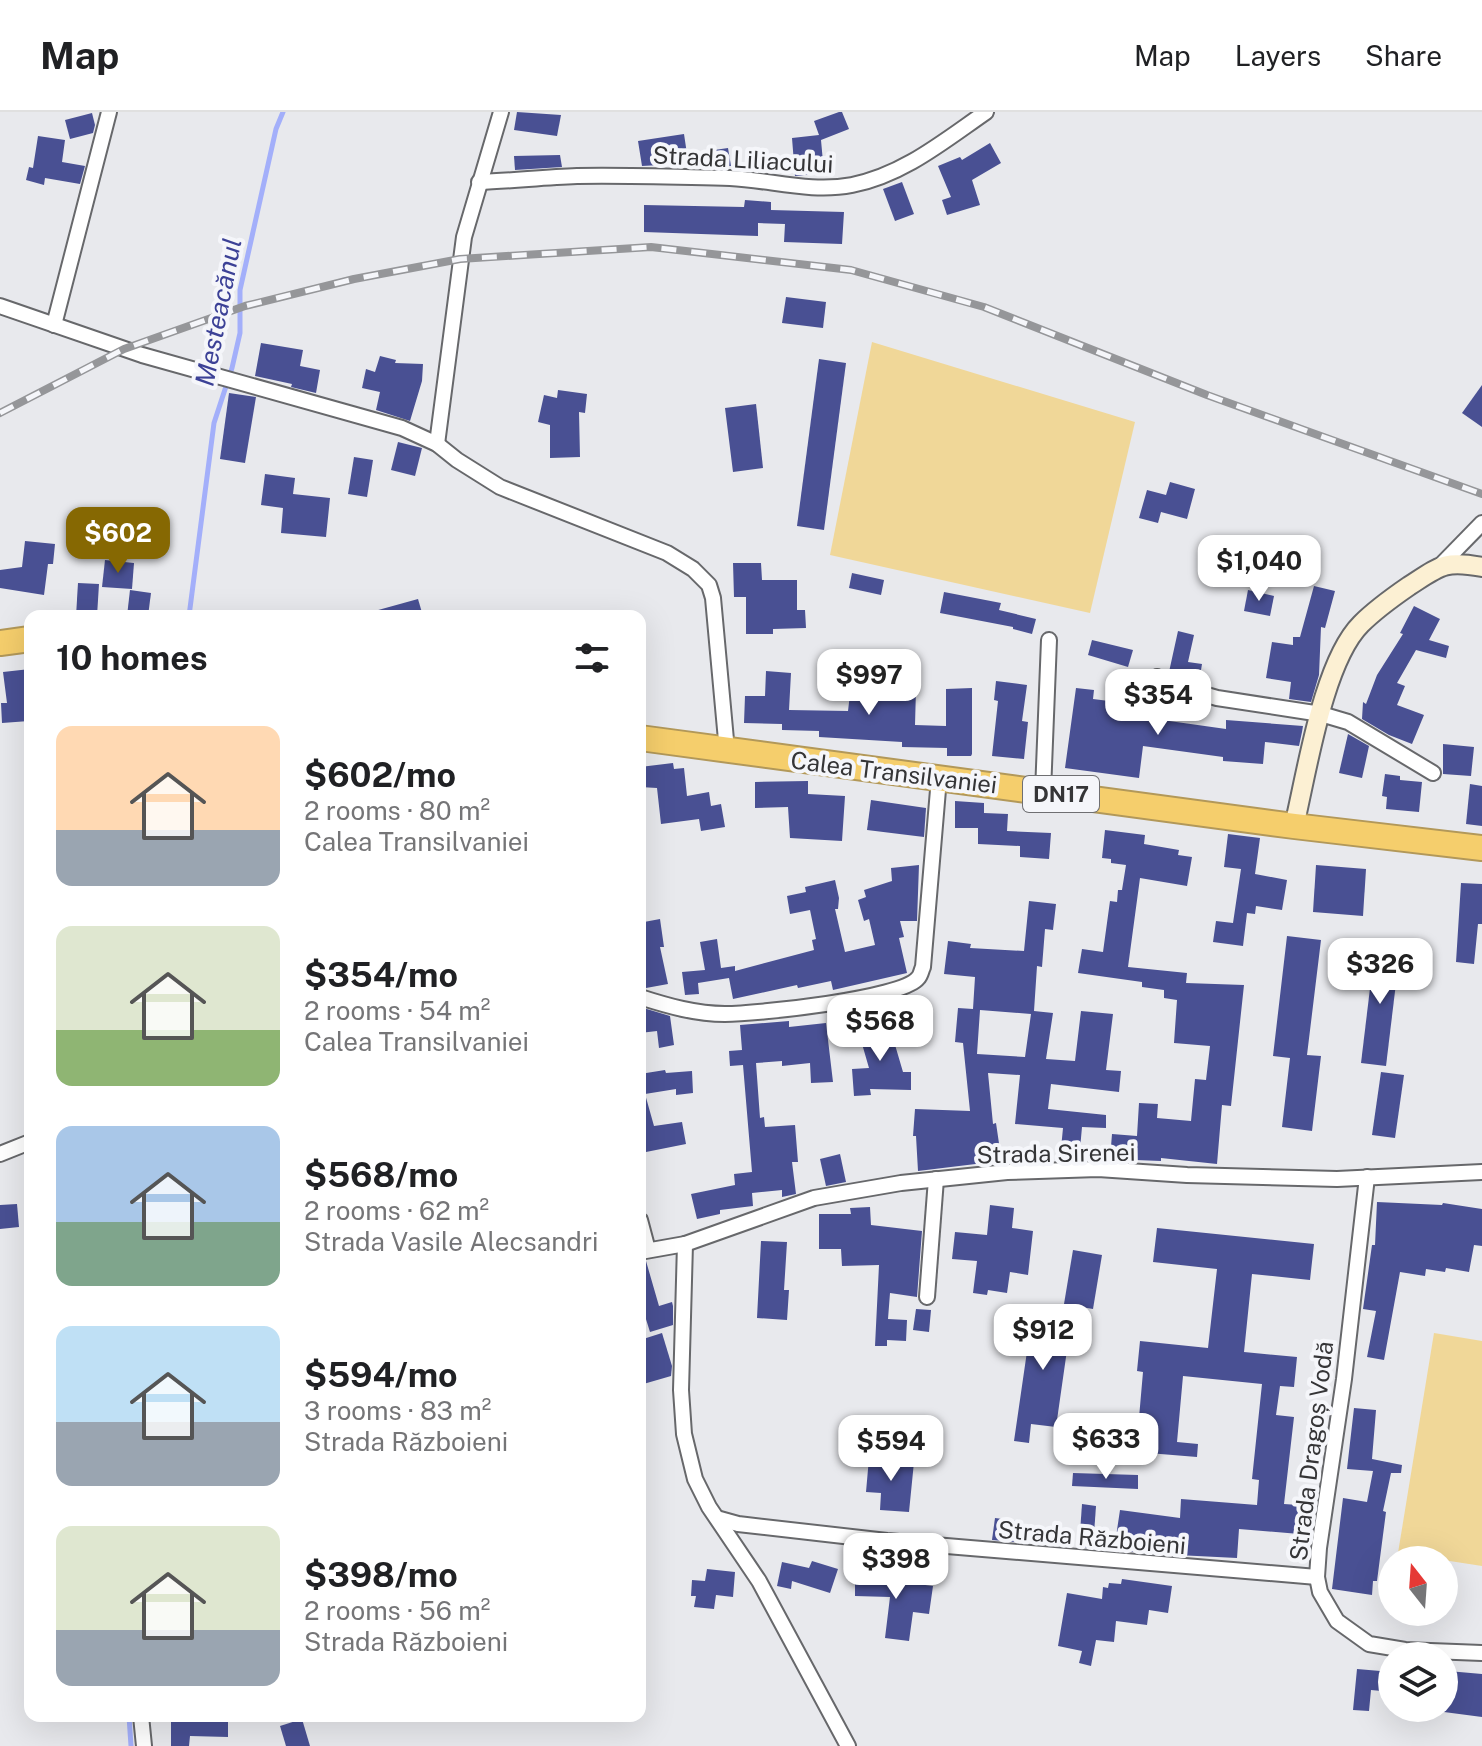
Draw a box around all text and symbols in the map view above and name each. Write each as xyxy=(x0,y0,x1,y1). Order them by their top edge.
text: Map xyxy=(40,33,119,78)
text: Map xyxy=(1134,39,1191,72)
text: Layers xyxy=(1235,39,1321,72)
text: Share xyxy=(1365,39,1442,72)
street label: Strada Liliacului xyxy=(652,140,834,178)
water label: Mesteacănul xyxy=(188,235,248,389)
pin: $602 xyxy=(71,507,165,575)
text: $602 xyxy=(84,517,152,548)
pin: $1,040 xyxy=(1194,535,1324,603)
text: $1,040 xyxy=(1216,545,1302,576)
icon: filters xyxy=(570,636,614,680)
text: 10 homes xyxy=(56,638,208,678)
pin: $997 xyxy=(822,649,916,717)
text: $997 xyxy=(835,659,903,690)
pin: $354 xyxy=(1111,669,1205,737)
text: $354 xyxy=(1123,679,1193,710)
street label: Calea Transilvaniei xyxy=(789,745,999,799)
text: $602/mo xyxy=(304,755,456,795)
icon: home xyxy=(120,758,216,854)
road number: DN17 xyxy=(1023,776,1099,812)
text: 2 rooms · 80 m² xyxy=(304,795,490,826)
text: Calea Transilvaniei xyxy=(304,826,529,857)
pin: $326 xyxy=(1333,938,1427,1006)
text: $326 xyxy=(1346,948,1414,979)
text: $354/mo xyxy=(304,955,458,995)
icon: home xyxy=(120,958,216,1054)
text: 2 rooms · 54 m² xyxy=(304,995,490,1026)
pin: $568 xyxy=(833,995,927,1063)
text: $568 xyxy=(845,1005,915,1036)
text: Calea Transilvaniei xyxy=(304,1026,529,1057)
street label: Strada Sirenei xyxy=(976,1138,1136,1168)
text: $568/mo xyxy=(304,1155,458,1195)
icon: home xyxy=(120,1158,216,1254)
text: 2 rooms · 62 m² xyxy=(304,1195,489,1226)
text: Strada Vasile Alecsandri xyxy=(304,1226,598,1257)
pin: $912 xyxy=(996,1304,1090,1372)
text: $912 xyxy=(1012,1314,1074,1345)
street label: Strada Dragoș Vodă xyxy=(1284,1340,1338,1562)
text: $594/mo xyxy=(304,1355,458,1395)
icon: home xyxy=(120,1358,216,1454)
text: 3 rooms · 83 m² xyxy=(304,1395,491,1426)
pin: $633 xyxy=(1059,1413,1153,1481)
pin: $594 xyxy=(844,1415,938,1483)
text: $633 xyxy=(1071,1423,1141,1454)
text: $594 xyxy=(856,1425,926,1456)
text: Strada Războieni xyxy=(304,1426,508,1457)
street label: Strada Războieni xyxy=(997,1515,1187,1559)
pin: $398 xyxy=(849,1533,943,1601)
text: $398 xyxy=(861,1543,931,1574)
north arrow xyxy=(1378,1546,1458,1626)
map controls xyxy=(1378,1546,1458,1722)
text: $398/mo xyxy=(304,1555,458,1595)
icon: home xyxy=(120,1558,216,1654)
text: 2 rooms · 56 m² xyxy=(304,1595,490,1626)
text: Strada Războieni xyxy=(304,1626,508,1657)
button: layers xyxy=(1378,1642,1458,1722)

